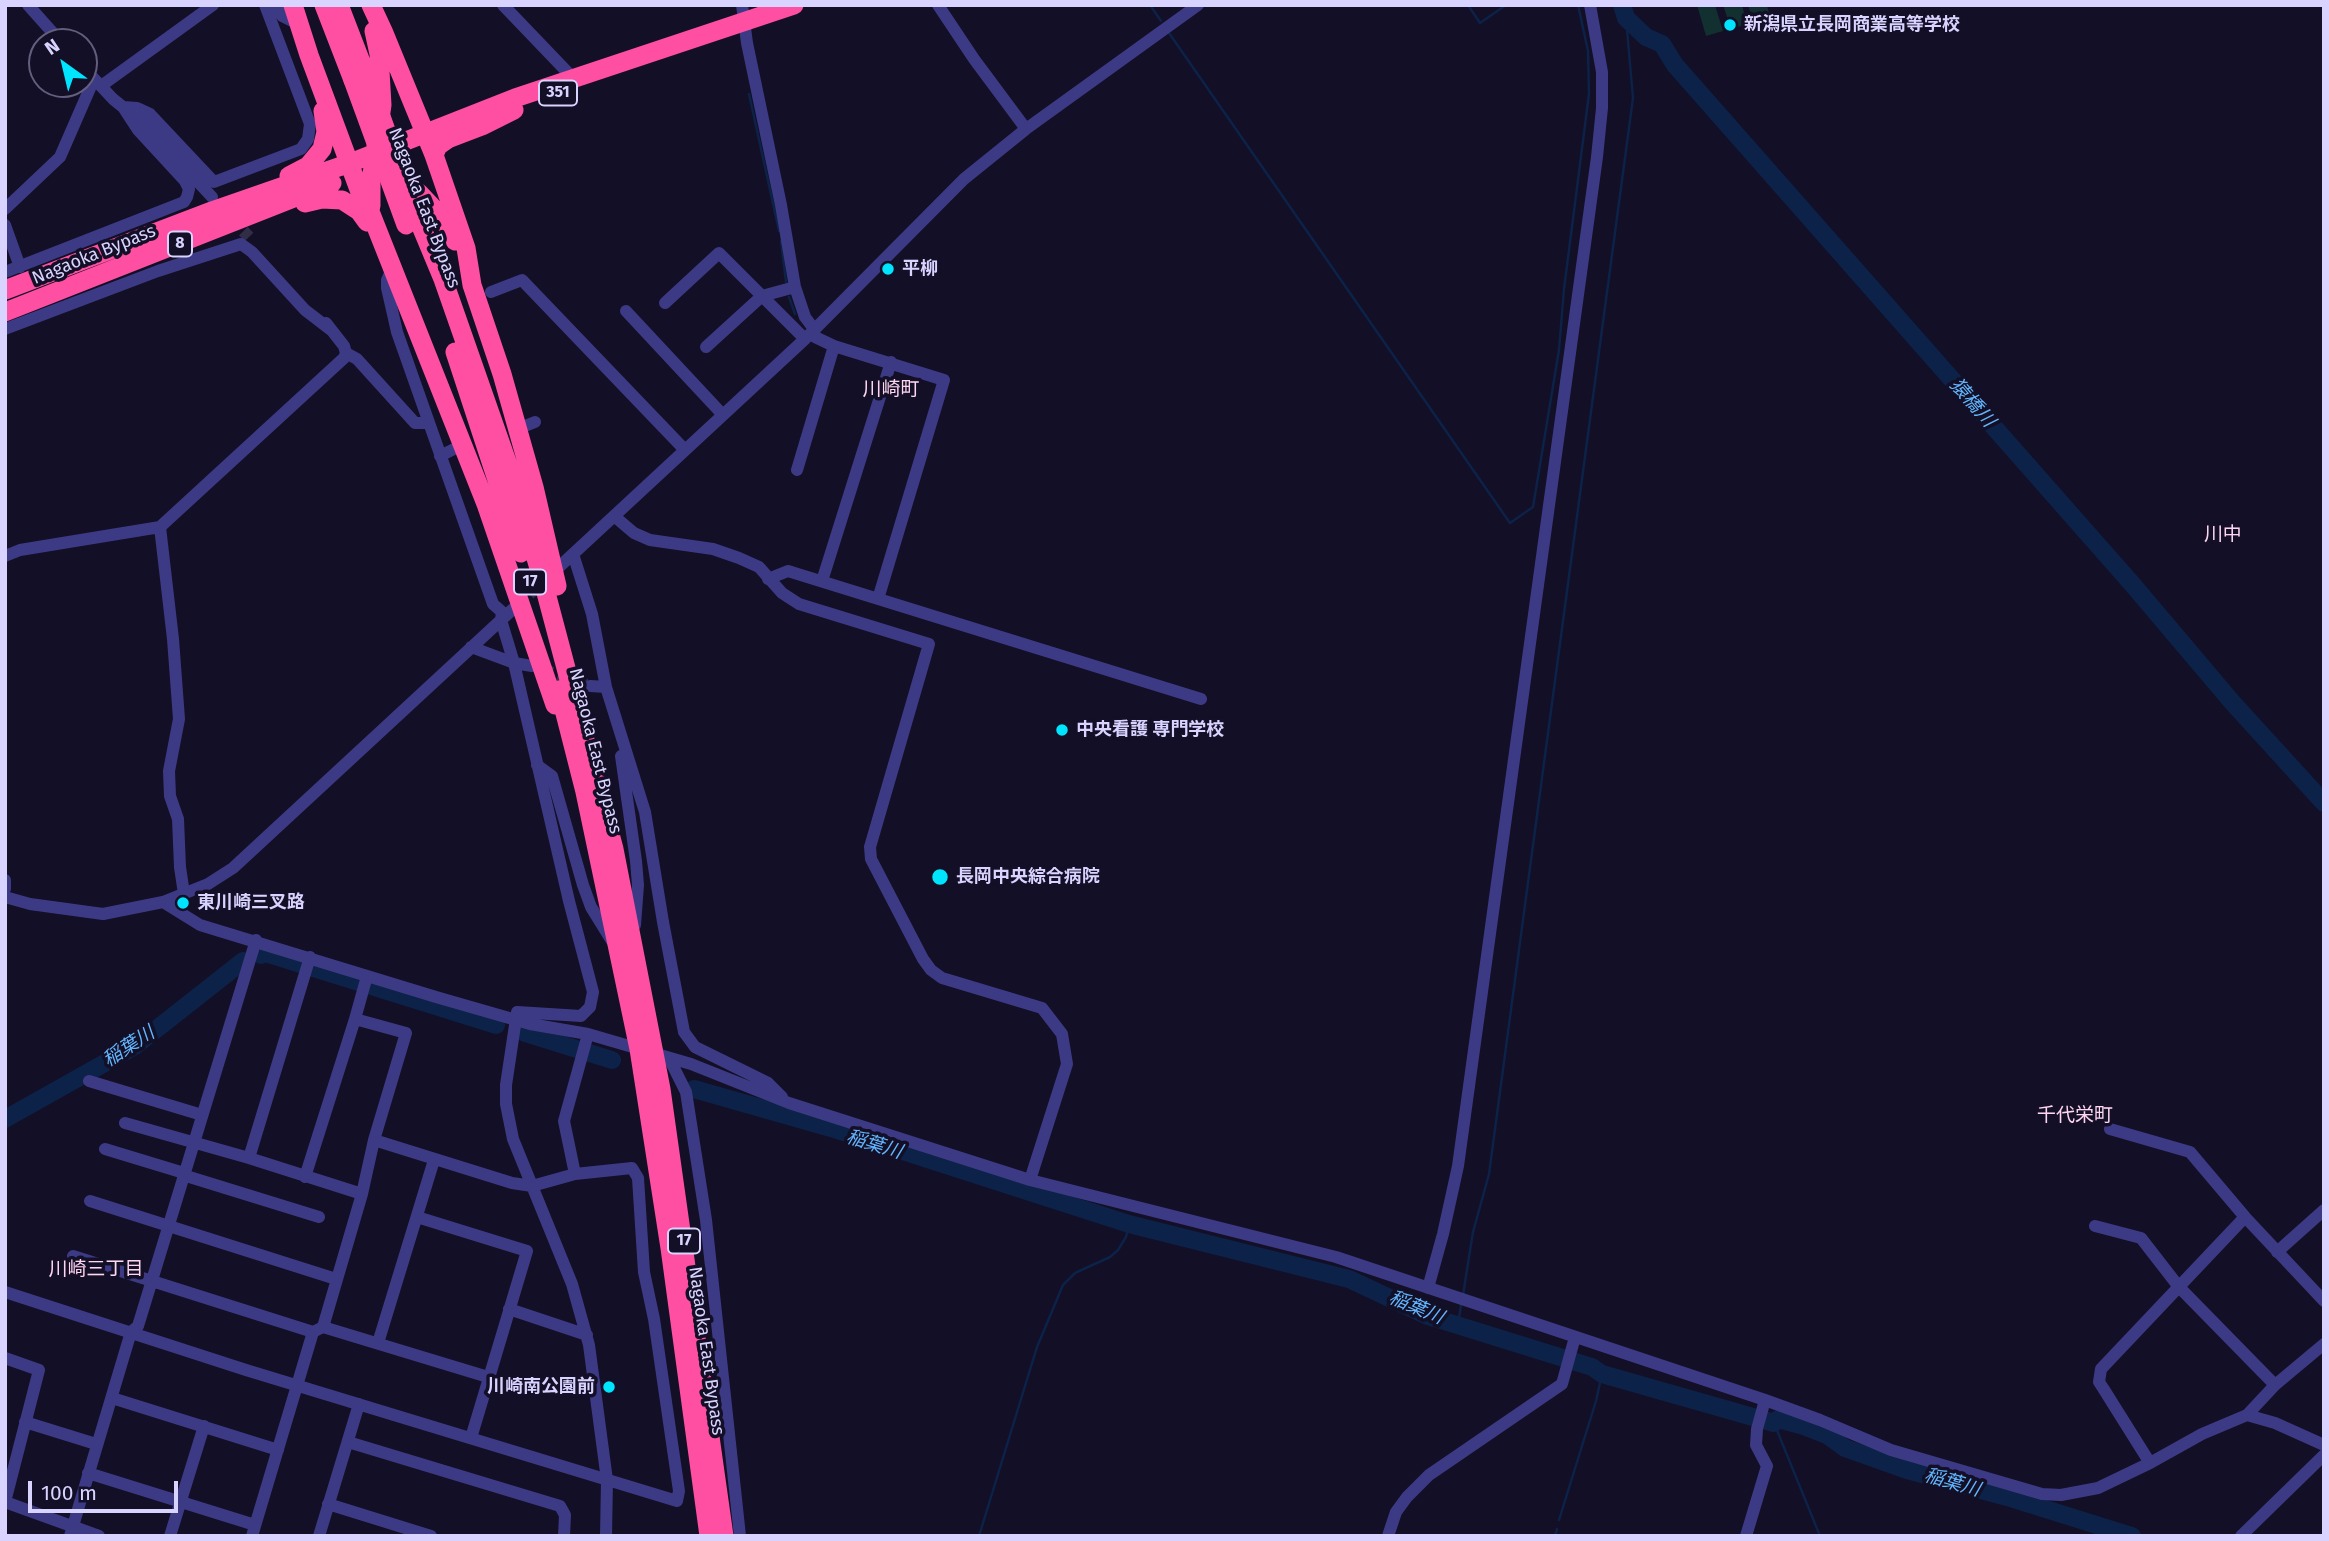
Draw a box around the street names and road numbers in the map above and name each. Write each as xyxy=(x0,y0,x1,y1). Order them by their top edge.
road number: 351 xyxy=(539,80,577,106)
street label: Nagaoka East Bypass xyxy=(383,125,465,291)
street label: Nagaoka Bypass xyxy=(29,220,159,290)
road number: 8 xyxy=(168,232,192,256)
road number: 17 xyxy=(514,569,546,594)
street label: Nagaoka East Bypass xyxy=(564,666,626,836)
road number: 17 xyxy=(668,1228,700,1254)
street label: Nagaoka East Bypass xyxy=(683,1265,729,1437)

